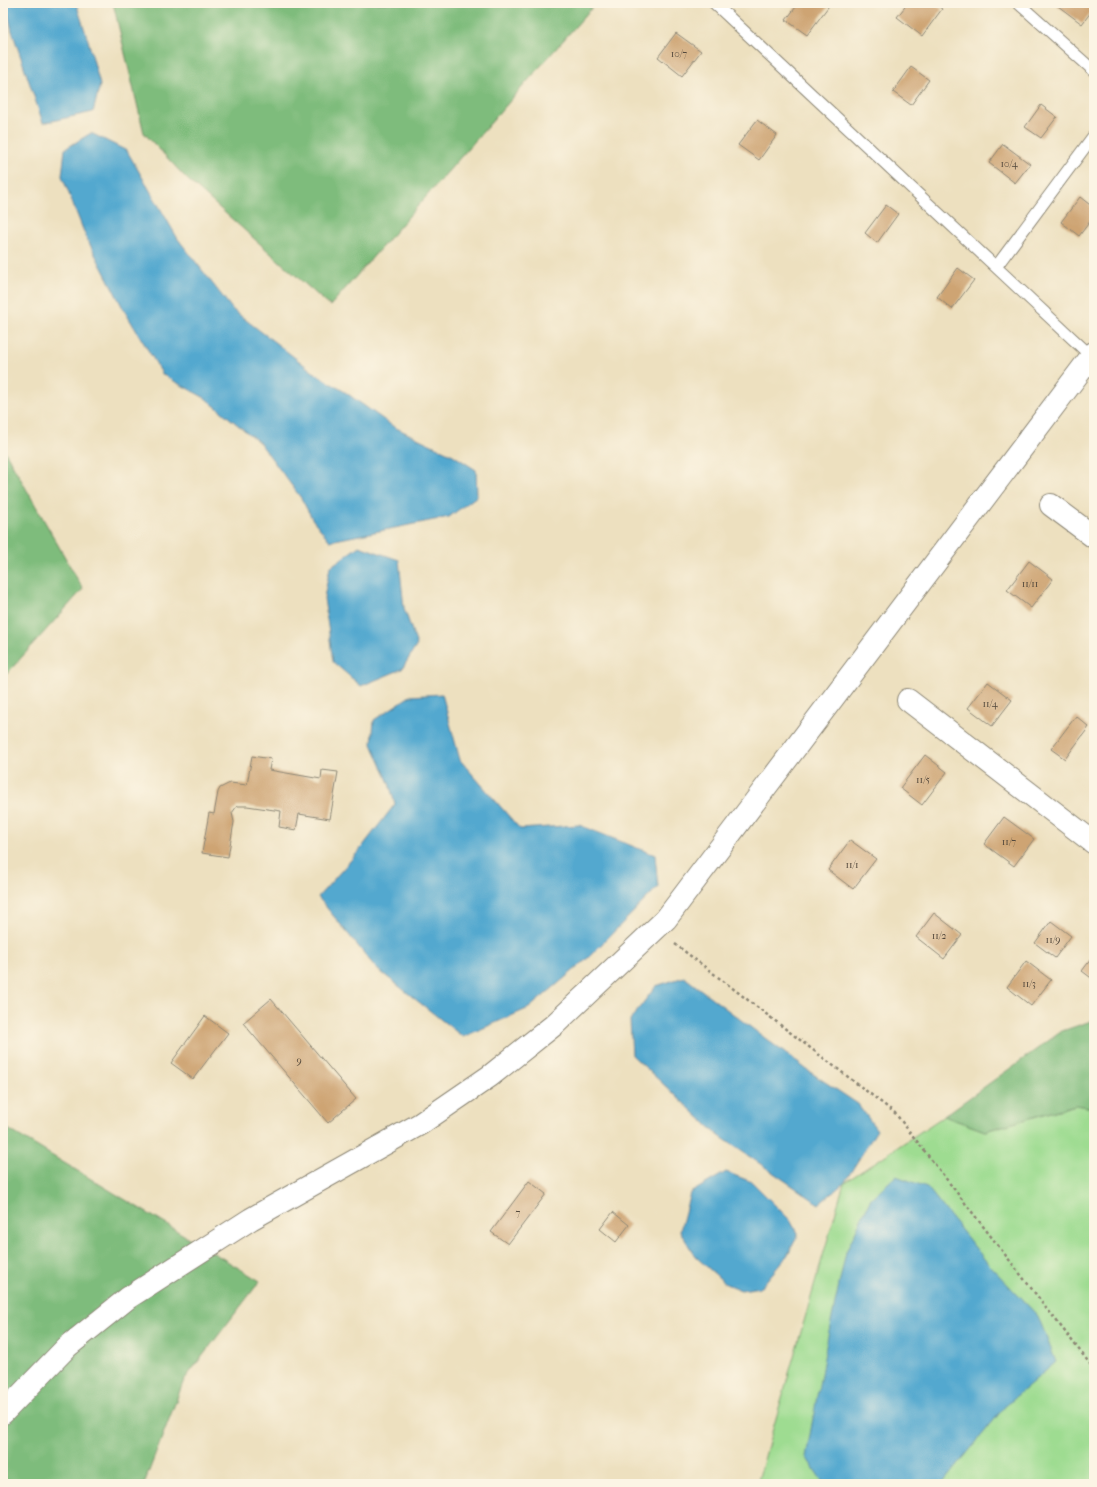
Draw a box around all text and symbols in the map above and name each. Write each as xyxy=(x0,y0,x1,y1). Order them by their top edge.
house number: 10/7 xyxy=(671,48,687,60)
house number: 10/4 xyxy=(1000,158,1019,170)
house number: 11/11 xyxy=(1022,578,1038,590)
house number: 11/4 xyxy=(982,698,999,710)
house number: 11/5 xyxy=(916,774,930,786)
house number: 11/7 xyxy=(1002,836,1016,848)
house number: 11/1 xyxy=(845,859,859,871)
house number: 11/2 xyxy=(932,930,946,942)
house number: 11/9 xyxy=(1046,934,1060,946)
house number: 11/3 xyxy=(1022,978,1036,990)
house number: 9 xyxy=(296,1055,302,1067)
house number: 7 xyxy=(516,1207,521,1219)

